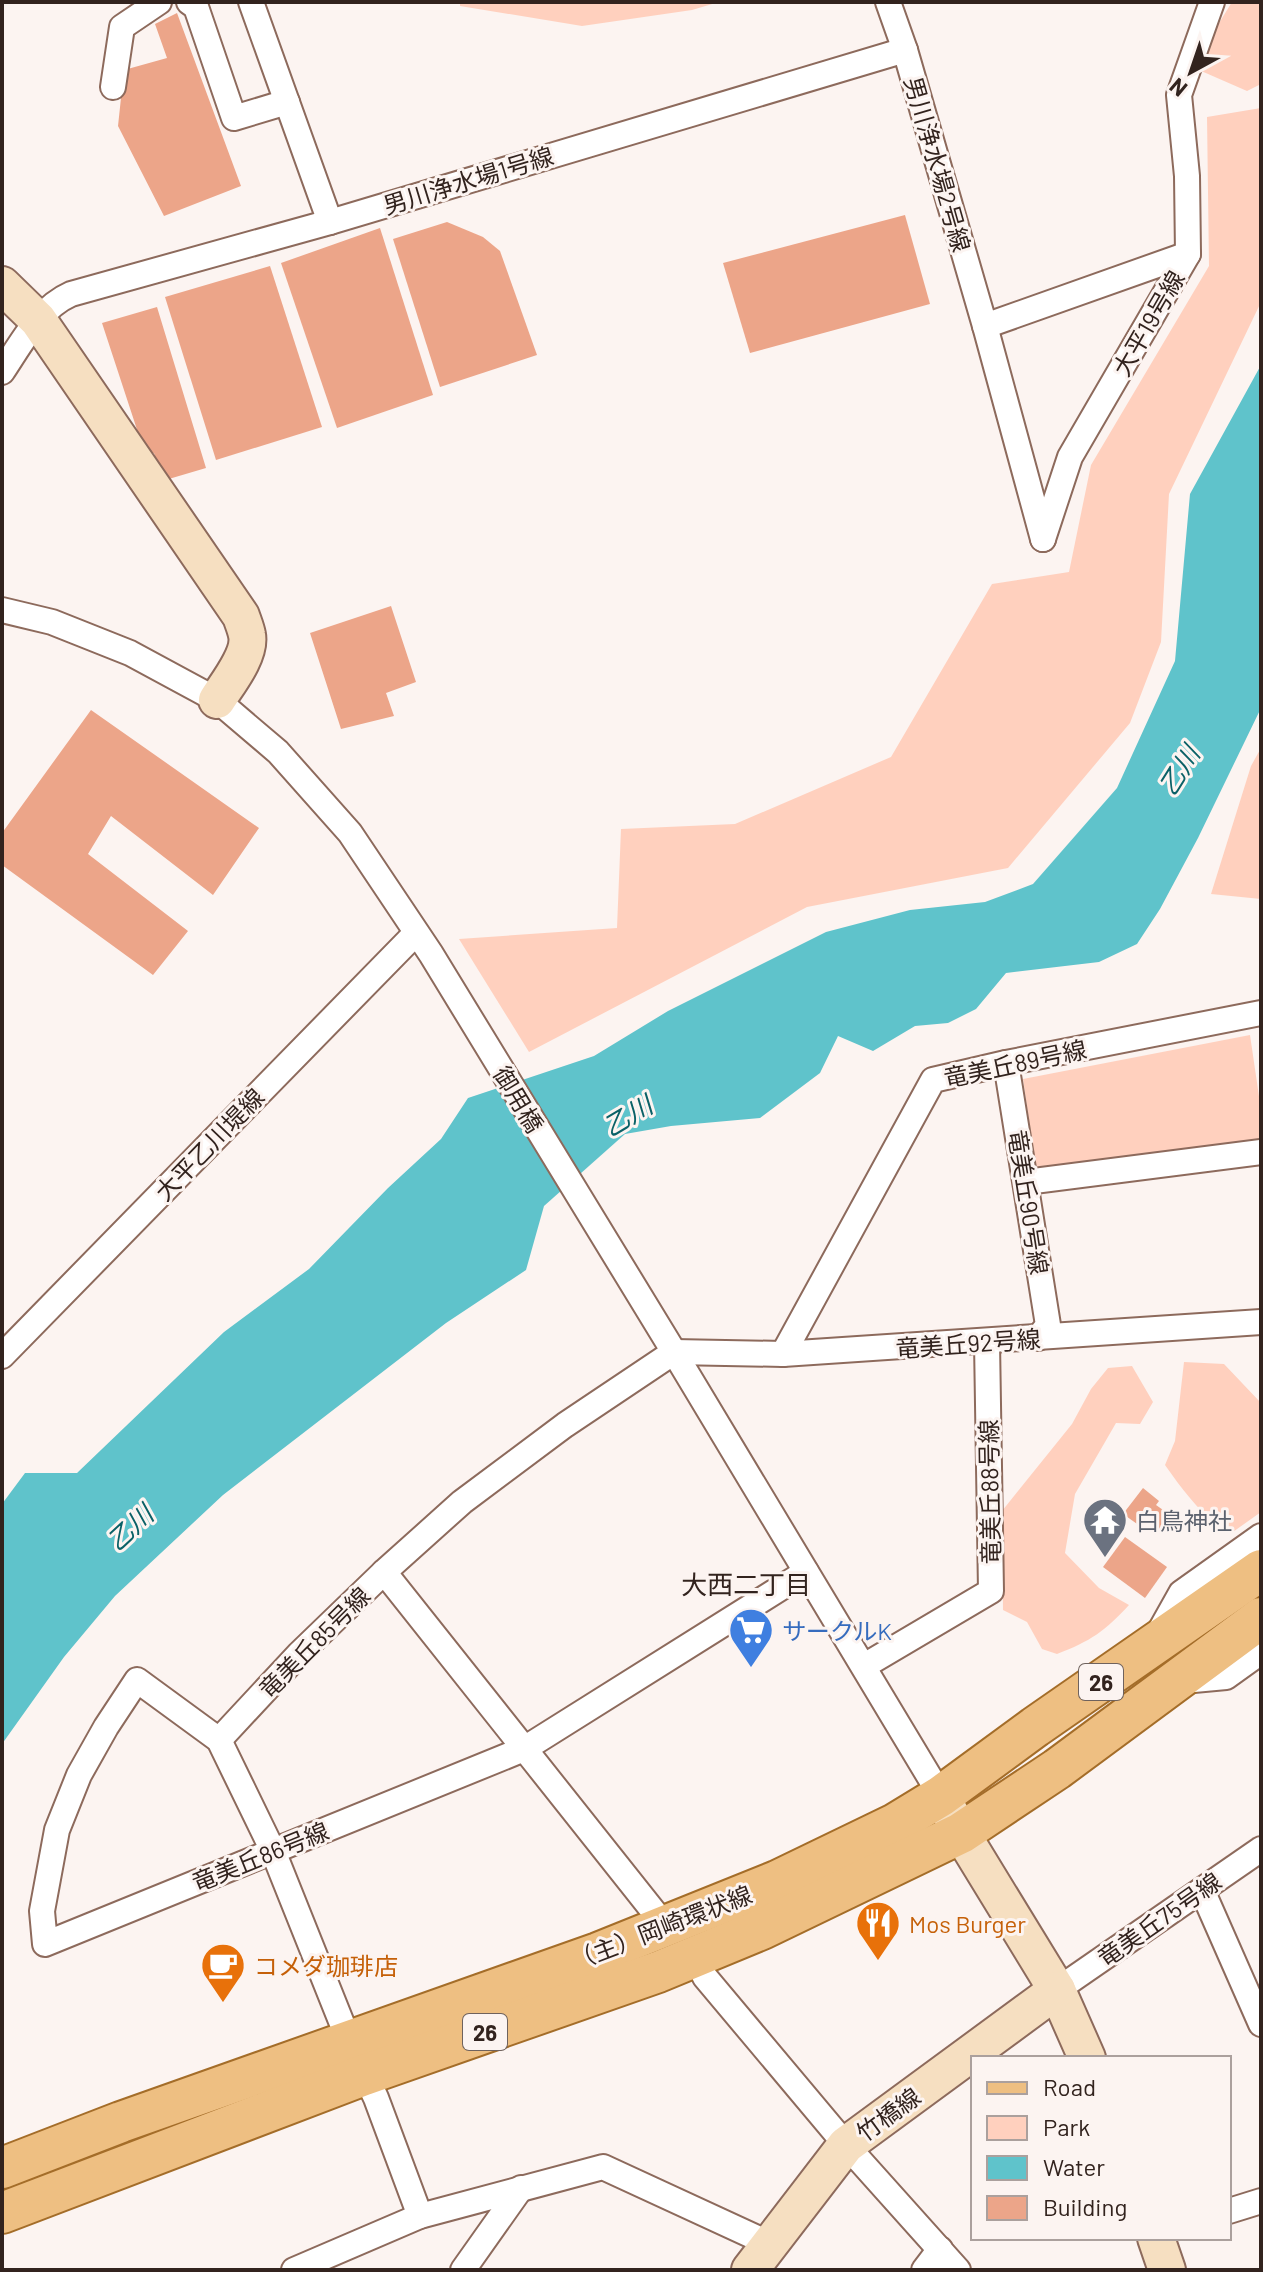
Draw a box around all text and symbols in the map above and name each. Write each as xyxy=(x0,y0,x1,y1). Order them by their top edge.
north arrow xyxy=(1151,32,1231,112)
street label: 男川浄水場2号線 xyxy=(899,73,977,255)
text: N xyxy=(1164,73,1191,103)
street label: 男川浄水場1号線 xyxy=(379,140,557,220)
street label: 大平19号線 xyxy=(1106,265,1190,381)
water label: 乙川 xyxy=(1151,737,1207,800)
street label: 竜美丘89号線 xyxy=(941,1034,1089,1092)
street label: 御用橋 xyxy=(488,1061,550,1137)
street label: 大平乙川堤線 xyxy=(149,1082,269,1206)
water label: 乙川 xyxy=(597,1087,660,1142)
street label: 竜美丘90号線 xyxy=(1003,1128,1055,1276)
street label: 竜美丘92号線 xyxy=(894,1323,1042,1363)
street label: 竜美丘88号線 xyxy=(973,1419,1005,1565)
water label: 乙川 xyxy=(99,1496,161,1556)
temple icon: 白鳥神社 xyxy=(1081,1496,1129,1559)
place label: 白鳥神社 xyxy=(1136,1506,1232,1535)
district label: 大西二丁目 xyxy=(681,1568,811,1599)
street label: 竜美丘85号線 xyxy=(253,1581,375,1703)
supermarket icon: サークルK xyxy=(727,1606,775,1669)
place label: サークルK xyxy=(782,1616,892,1645)
road number: 26 xyxy=(1079,1664,1123,1700)
street label: 竜美丘86号線 xyxy=(187,1815,333,1897)
street label: 竜美丘75号線 xyxy=(1092,1866,1226,1972)
street label: （主）岡崎環状線 xyxy=(566,1879,756,1975)
restaurant icon: Mos Burger xyxy=(854,1899,902,1962)
place label: Mos Burger xyxy=(909,1909,1026,1938)
cafe icon: コメダ珈琲店 xyxy=(199,1941,247,2004)
place label: コメダ珈琲店 xyxy=(254,1951,398,1980)
road number: 26 xyxy=(463,2014,507,2050)
legend xyxy=(971,2056,1231,2240)
text: Road xyxy=(1043,2072,1096,2101)
street label: 竹橋線 xyxy=(850,2081,926,2147)
text: Park xyxy=(1043,2112,1090,2141)
text: Water xyxy=(1043,2152,1105,2181)
text: Building xyxy=(1043,2192,1127,2221)

